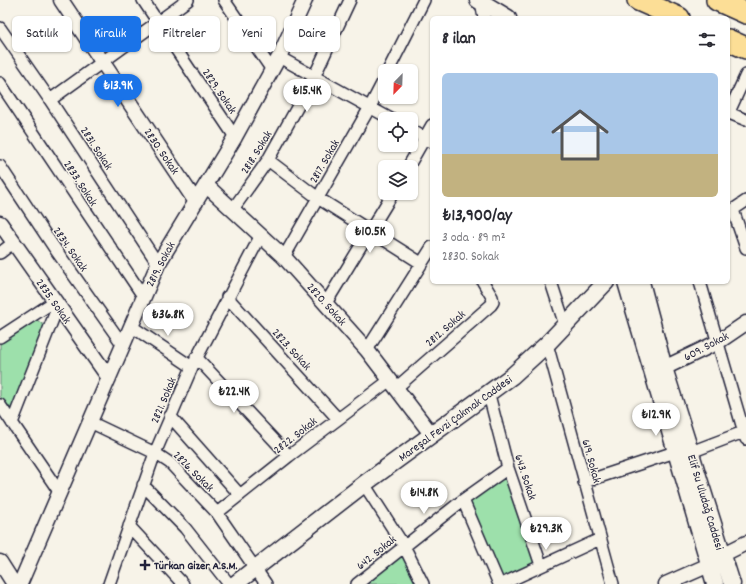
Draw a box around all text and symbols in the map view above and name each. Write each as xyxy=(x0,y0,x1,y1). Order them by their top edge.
chip: Satılık xyxy=(12,16,72,52)
chip: Kiralık xyxy=(80,16,141,52)
chip: Filtreler xyxy=(149,16,220,52)
chip: Yeni xyxy=(228,16,276,52)
chip: Daire xyxy=(284,16,340,52)
text: 8 ilan xyxy=(442,28,476,52)
icon: filters xyxy=(696,29,718,51)
north arrow xyxy=(378,64,418,104)
map controls xyxy=(378,64,418,200)
street label: 2829. Sokak xyxy=(197,66,240,118)
pin: ₺13.9K xyxy=(85,74,151,108)
text: ₺13.9K xyxy=(103,77,133,96)
pin: ₺15.4K xyxy=(274,79,340,113)
text: ₺15.4K xyxy=(292,82,322,101)
icon: home xyxy=(544,99,616,171)
button: locate xyxy=(378,112,418,152)
street label: 2831. Sokak xyxy=(75,124,116,174)
street label: 2830. Sokak xyxy=(139,125,183,179)
street label: 2818. Sokak xyxy=(237,128,277,178)
street label: 2817. Sokak xyxy=(306,137,345,187)
street label: 2833. Sokak xyxy=(59,158,101,210)
button: layers xyxy=(378,160,418,200)
text: ₺13,900/ay xyxy=(442,205,512,229)
pin: ₺10.5K xyxy=(337,220,403,254)
text: ₺10.5K xyxy=(354,223,386,242)
street label: 2834. Sokak xyxy=(48,224,91,276)
text: 3 oda · 89 m² xyxy=(442,229,505,248)
street label: 2819. Sokak xyxy=(142,239,180,290)
text: 2830. Sokak xyxy=(442,248,499,267)
street label: 2835. Sokak xyxy=(31,276,75,328)
street label: 2820. Sokak xyxy=(302,280,350,330)
pin: ₺36.8K xyxy=(135,303,201,337)
text: ₺36.8K xyxy=(152,306,184,325)
street label: 2812. Sokak xyxy=(422,307,470,352)
street label: 2823. Sokak xyxy=(267,325,314,375)
street label: 609. Sokak xyxy=(681,328,732,366)
street label: Mareşal Fevzi Çakmak Caddesi xyxy=(395,372,516,466)
street label: 2821. Sokak xyxy=(147,375,182,426)
pin: ₺22.4K xyxy=(201,380,267,414)
text: ₺22.4K xyxy=(218,383,250,402)
pin: ₺12.9K xyxy=(623,403,689,437)
text: ₺12.9K xyxy=(641,406,671,425)
street label: 2822. Sokak xyxy=(270,414,321,459)
street label: 619. Sokak xyxy=(577,438,605,485)
street label: 2826. Sokak xyxy=(169,448,217,497)
street label: 643. Sokak xyxy=(509,452,540,503)
street label: Elif Su Uludağ Caddesi xyxy=(682,453,727,552)
pin: ₺14.8K xyxy=(391,481,457,515)
text: ₺14.8K xyxy=(410,484,438,503)
pin: ₺29.3K xyxy=(513,517,579,551)
text: ₺29.3K xyxy=(530,520,562,539)
street label: 642. Sokak xyxy=(353,532,401,575)
place label: Türkan Gizer A.S.M. xyxy=(154,558,237,575)
marker: Türkan Gizer A.S.M. xyxy=(139,559,151,571)

